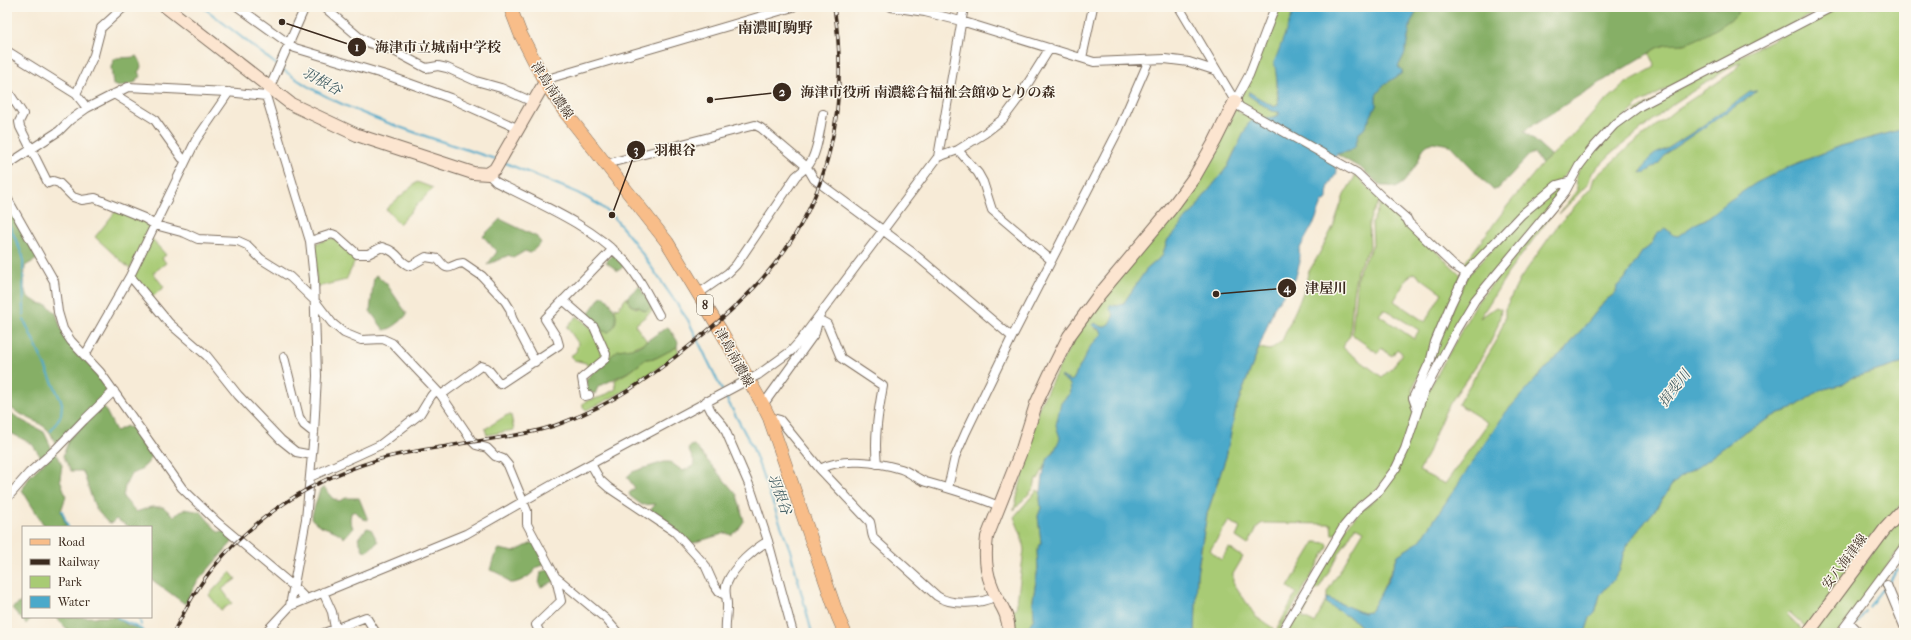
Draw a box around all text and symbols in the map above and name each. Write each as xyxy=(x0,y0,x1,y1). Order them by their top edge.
district label: 南濃町駒野 xyxy=(737,19,813,37)
callout: 海津市立城南中学校 xyxy=(347,34,509,60)
text: 海津市立城南中学校 xyxy=(375,39,501,56)
text: 1 xyxy=(355,40,359,54)
street label: 津島南濃線 xyxy=(529,59,577,122)
water label: 羽根谷 xyxy=(299,64,345,100)
callout: 海津市役所 南濃総合福祉会館ゆとりの森 xyxy=(772,79,1063,105)
text: 海津市役所 南濃総合福祉会館ゆとりの森 xyxy=(801,84,1056,101)
text: 2 xyxy=(779,85,786,99)
callout: 羽根谷 xyxy=(626,137,704,163)
text: 羽根谷 xyxy=(654,142,696,159)
text: 3 xyxy=(634,143,639,158)
callout: 津屋川 xyxy=(1277,275,1355,301)
text: 津屋川 xyxy=(1305,280,1347,297)
text: 4 xyxy=(1282,281,1291,296)
road number: 8 xyxy=(697,295,713,315)
street label: 津島南濃線 xyxy=(712,325,757,389)
water label: 揖斐川 xyxy=(1655,365,1695,410)
water label: 羽根谷 xyxy=(764,472,795,518)
legend xyxy=(22,526,152,618)
street label: 安八海津線 xyxy=(1819,531,1870,592)
text: Road xyxy=(58,535,85,549)
text: Railway xyxy=(58,555,100,569)
text: Park xyxy=(58,575,83,589)
text: Water xyxy=(57,595,91,609)

